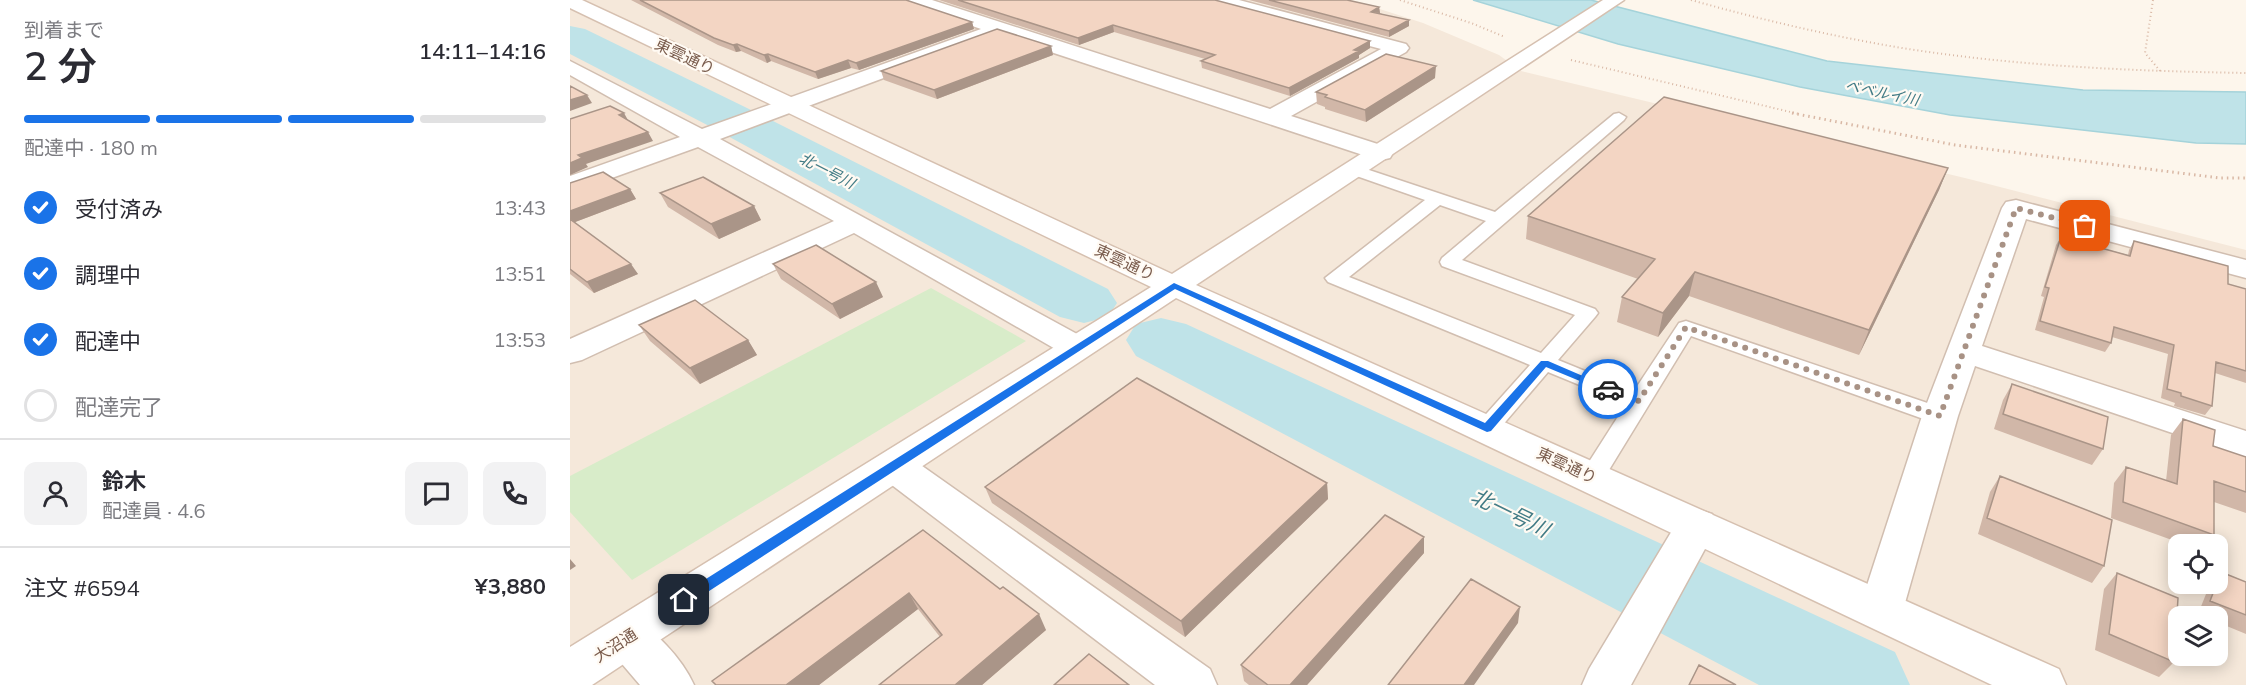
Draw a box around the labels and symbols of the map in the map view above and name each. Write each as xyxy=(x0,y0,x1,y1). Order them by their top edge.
street label: 東雲通り xyxy=(652,33,718,79)
water label: ベベルイ川 xyxy=(1843,75,1923,110)
water label: 北一号川 xyxy=(796,148,860,194)
pin xyxy=(2059,200,2110,251)
street label: 東雲通り xyxy=(1092,239,1158,285)
courier xyxy=(1578,359,1638,419)
street label: 東雲通り xyxy=(1534,442,1600,488)
water label: 北一号川 xyxy=(1467,482,1556,543)
pin xyxy=(658,574,709,625)
street label: 大沼通 xyxy=(589,624,641,666)

